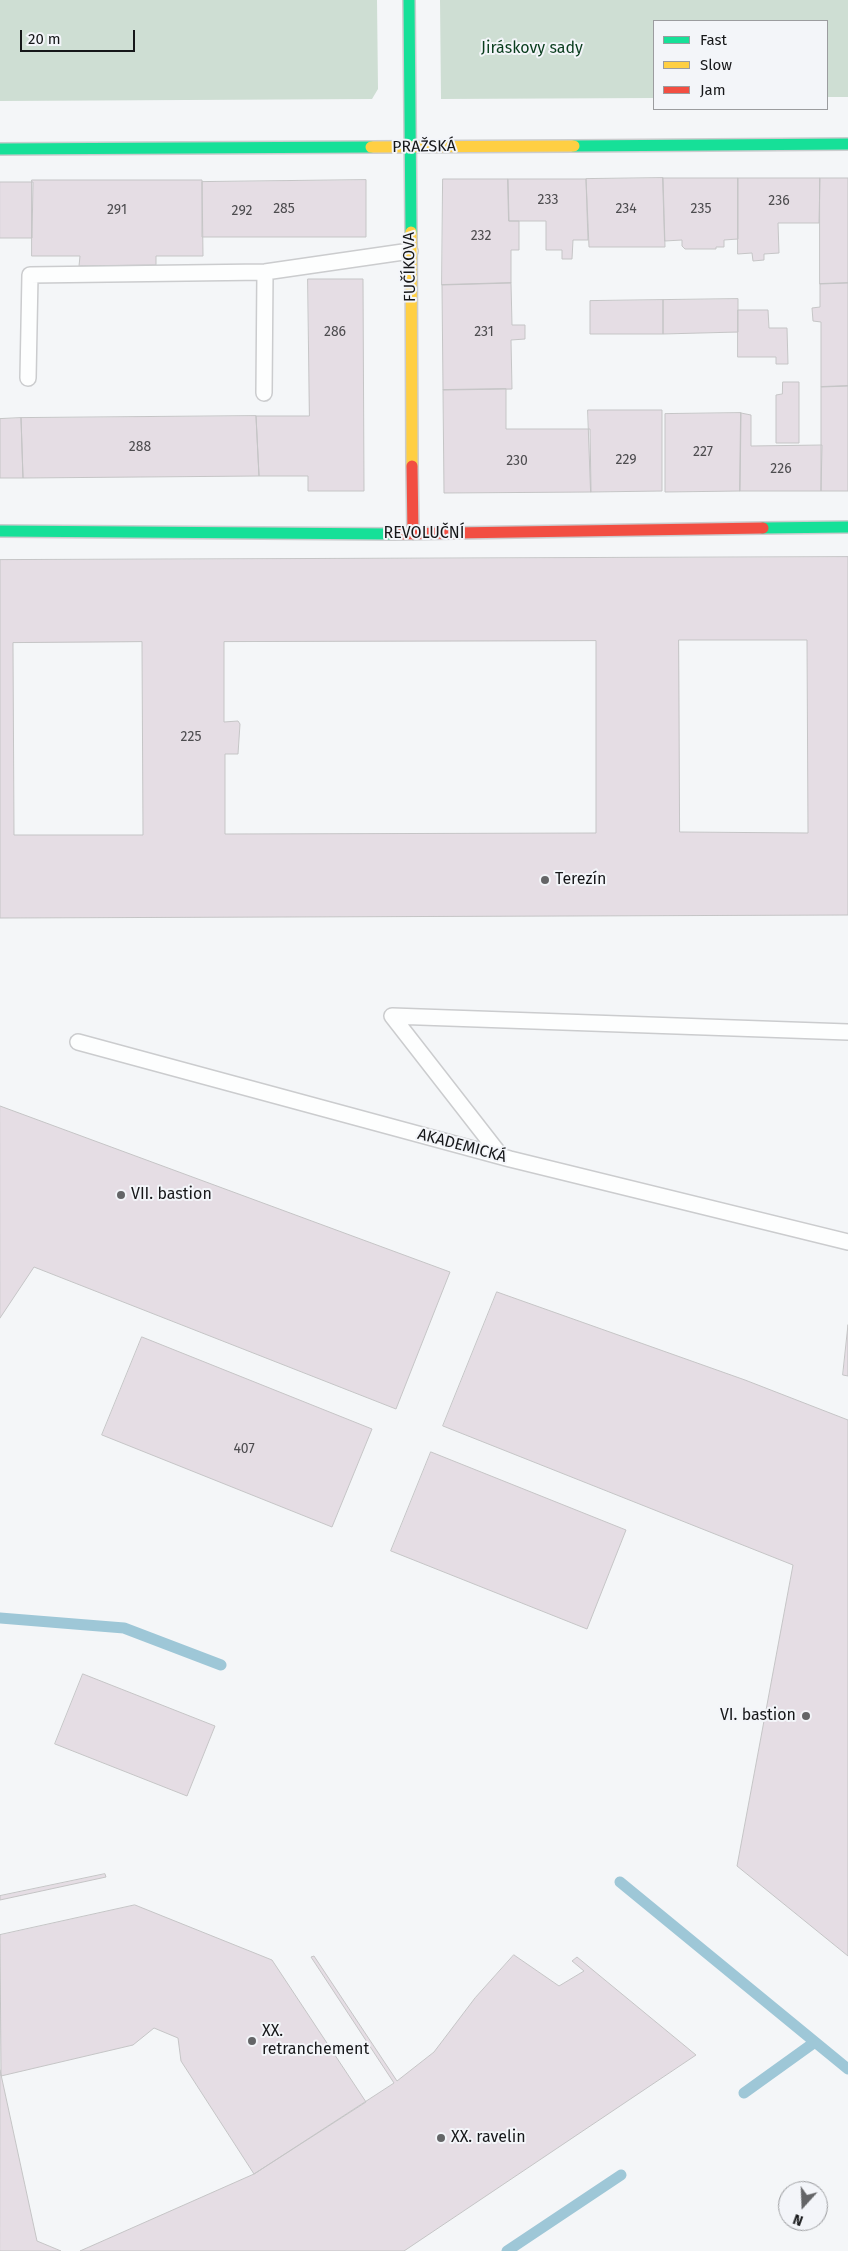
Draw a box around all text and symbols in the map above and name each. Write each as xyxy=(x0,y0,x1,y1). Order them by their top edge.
scale bar xyxy=(22,20,138,52)
legend xyxy=(653,20,828,110)
text: 20 m xyxy=(28,30,61,48)
text: Fast xyxy=(700,31,727,49)
park label: Jiráskovy sady xyxy=(481,39,583,59)
text: Slow xyxy=(700,56,732,74)
text: Jam xyxy=(700,81,726,99)
street label: PRAŽSKÁ xyxy=(392,137,456,157)
house number: 233 xyxy=(538,192,558,208)
house number: 236 xyxy=(768,193,790,209)
house number: 285 xyxy=(273,201,295,217)
house number: 234 xyxy=(615,201,637,217)
house number: 235 xyxy=(691,201,711,217)
house number: 291 xyxy=(107,202,127,218)
house number: 292 xyxy=(232,203,252,219)
house number: 232 xyxy=(471,228,491,244)
street label: FUČÍKOVA xyxy=(400,232,420,302)
house number: 286 xyxy=(324,324,346,340)
house number: 231 xyxy=(474,324,494,340)
house number: 288 xyxy=(129,439,151,455)
house number: 227 xyxy=(693,444,713,460)
house number: 229 xyxy=(615,452,637,468)
house number: 230 xyxy=(506,453,528,469)
house number: 226 xyxy=(770,461,792,477)
street label: REVOLUČNÍ xyxy=(384,524,464,544)
house number: 225 xyxy=(181,729,201,745)
place label: Terezín xyxy=(555,870,606,890)
marker: Terezín xyxy=(539,874,551,886)
street label: AKADEMICKÁ xyxy=(415,1125,509,1167)
place label: VII. bastion xyxy=(131,1185,212,1205)
marker: VII. bastion xyxy=(115,1189,127,1201)
house number: 407 xyxy=(233,1441,255,1457)
place label: VI. bastion xyxy=(720,1706,796,1726)
marker: VI. bastion xyxy=(800,1710,812,1722)
place label: XX. retranchement xyxy=(262,2022,369,2060)
marker: XX. retranchement xyxy=(246,2035,258,2047)
place label: XX. ravelin xyxy=(451,2128,526,2148)
marker: XX. ravelin xyxy=(435,2132,447,2144)
north arrow xyxy=(778,2181,828,2231)
text: N xyxy=(791,2210,805,2229)

